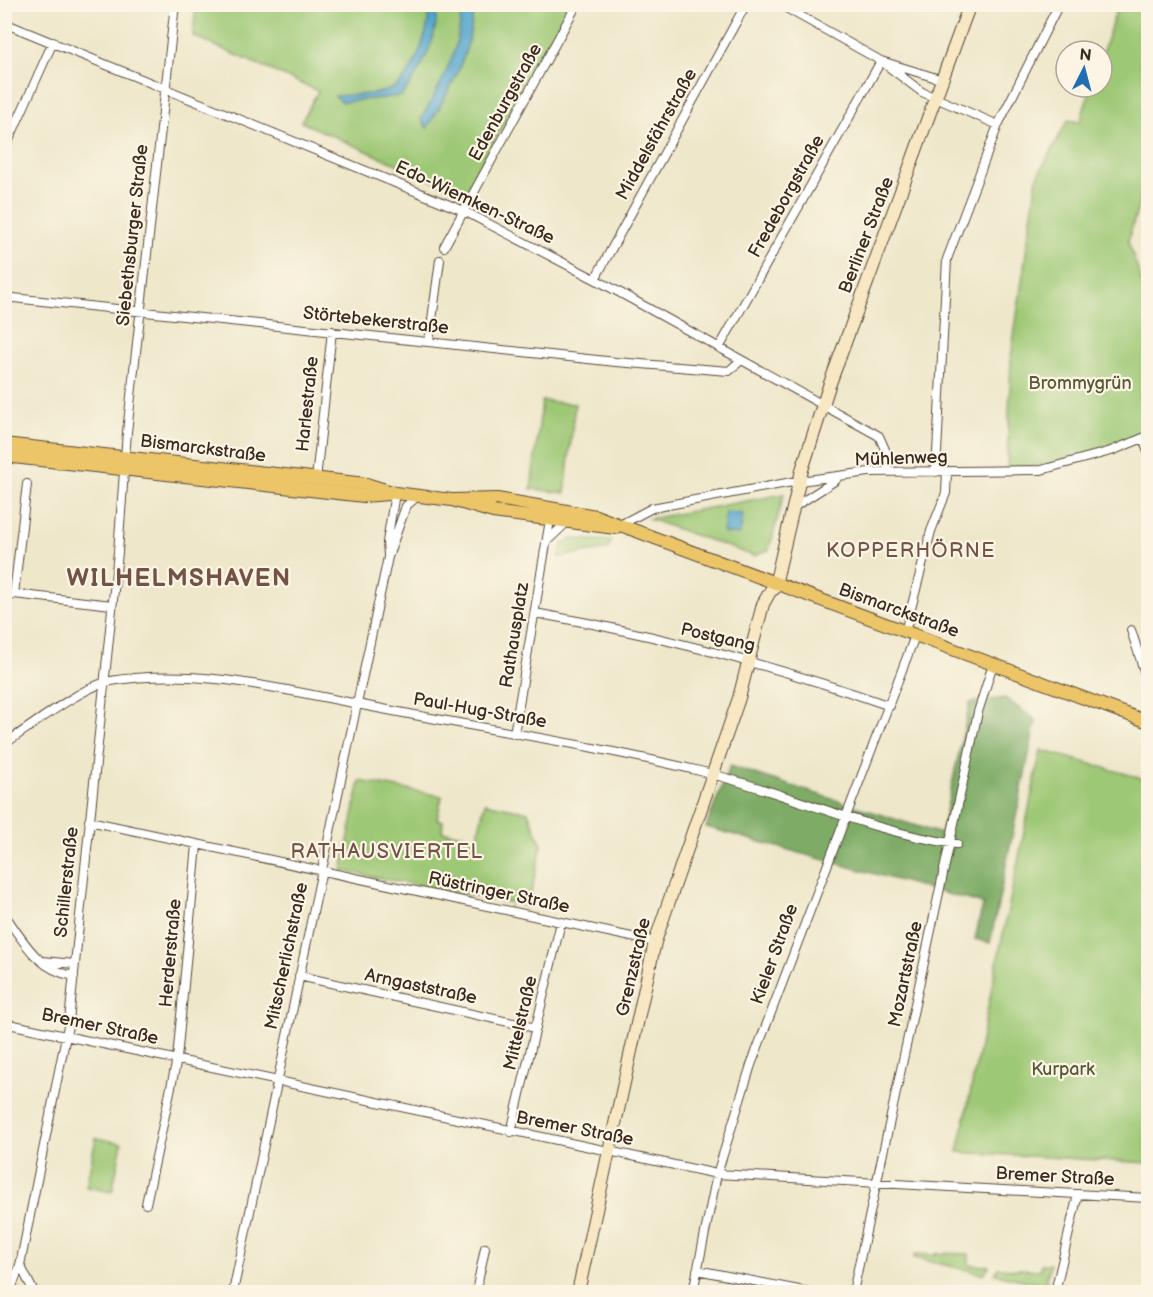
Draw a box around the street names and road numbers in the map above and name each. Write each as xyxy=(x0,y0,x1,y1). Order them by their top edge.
street label: Edenburgstraße xyxy=(464,40,547,165)
street label: Middelsfährstraße xyxy=(612,65,701,204)
street label: Fredeborgstraße xyxy=(744,131,829,261)
street label: Siebethsburger Straße xyxy=(113,143,153,327)
street label: Edo-Wiemken-Straße xyxy=(392,156,558,249)
street label: Berliner Straße xyxy=(835,174,898,296)
street label: Störtebekerstraße xyxy=(302,302,450,339)
street label: Harlestraße xyxy=(292,355,323,453)
street label: Bismarckstraße xyxy=(139,430,267,467)
street label: Mühlenweg xyxy=(854,446,948,471)
street label: Bismarckstraße xyxy=(836,579,962,642)
street label: Rathausplatz xyxy=(496,581,533,689)
street label: Postgang xyxy=(679,619,757,656)
street label: Paul-Hug-Straße xyxy=(412,688,549,733)
street label: Schillerstraße xyxy=(50,825,83,938)
street label: Rüstringer Straße xyxy=(426,867,572,918)
street label: Mitscherlichstraße xyxy=(261,880,312,1032)
street label: Herderstraße xyxy=(155,898,186,1008)
street label: Kieler Straße xyxy=(747,901,802,1007)
street label: Grenzstraße xyxy=(612,915,655,1018)
street label: Mozartstraße xyxy=(884,919,927,1029)
street label: Arngaststraße xyxy=(363,964,479,1009)
street label: Mittelstraße xyxy=(499,973,542,1072)
street label: Bremer Straße xyxy=(39,1004,161,1049)
street label: Bremer Straße xyxy=(514,1107,636,1150)
street label: Bremer Straße xyxy=(995,1163,1115,1190)

